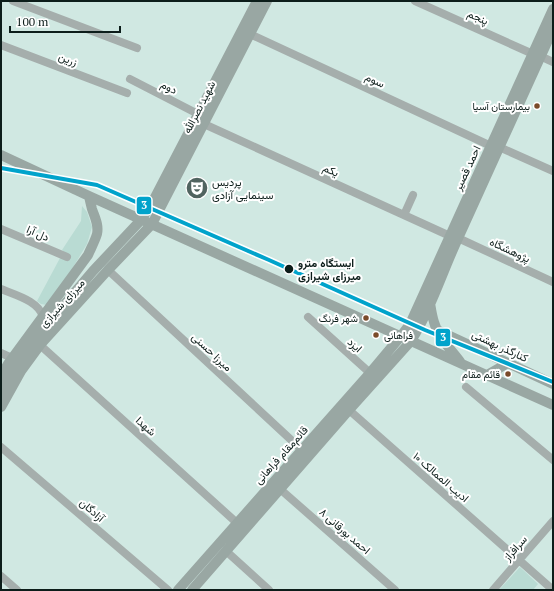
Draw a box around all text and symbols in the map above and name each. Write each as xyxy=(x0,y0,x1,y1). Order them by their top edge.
street label: پنجم xyxy=(465,6,491,29)
scale bar xyxy=(10,8,120,34)
text: 100 m xyxy=(16,14,49,29)
street label: زرین xyxy=(57,49,80,69)
street label: سوم xyxy=(363,69,387,92)
street label: دوم xyxy=(158,77,180,98)
street label: شهید نصرالله xyxy=(180,78,218,136)
place label: بیمارستان آسیا xyxy=(472,100,530,113)
marker: بیمارستان آسیا xyxy=(532,101,542,111)
street label: احمد قصیر xyxy=(450,143,483,194)
street label: یکم xyxy=(320,160,341,181)
theatre icon: پردیس سینمایی آزادی xyxy=(184,175,210,201)
place label: پردیس سینمایی آزادی xyxy=(212,175,274,202)
line badge: 3 xyxy=(136,196,152,215)
text: 3 xyxy=(141,198,147,212)
street label: دل آرا xyxy=(25,222,51,244)
street label: پژوهشگاه xyxy=(487,234,533,266)
place label: ایستگاه مترو میرزای شیرازی xyxy=(298,256,361,283)
marker: ایستگاه مترو میرزای شیرازی xyxy=(283,263,295,275)
street label: میرزای شیرازی xyxy=(36,276,88,330)
place label: شهر فرنگ xyxy=(319,312,358,325)
marker: شهر فرنگ xyxy=(361,313,371,323)
street label: کنارگذر بهشتی xyxy=(470,327,530,365)
line badge: 3 xyxy=(435,328,451,347)
place label: فراهانی xyxy=(384,329,413,342)
street label: میرزا حسنی xyxy=(189,330,235,374)
marker: فراهانی xyxy=(371,330,381,340)
text: 3 xyxy=(440,330,446,344)
street label: ایزد xyxy=(345,335,365,355)
place label: قائم مقام xyxy=(462,368,500,381)
marker: قائم مقام xyxy=(503,369,513,379)
street label: شهدا xyxy=(133,413,159,439)
street label: قائم‌مقام فراهانی xyxy=(251,423,312,488)
street label: ادیب الممالک ۱۰ xyxy=(410,449,472,505)
street label: آزادگان xyxy=(77,495,108,526)
street label: احمد بورقانی ۸ xyxy=(317,505,373,557)
street label: سرافراز xyxy=(499,532,530,565)

